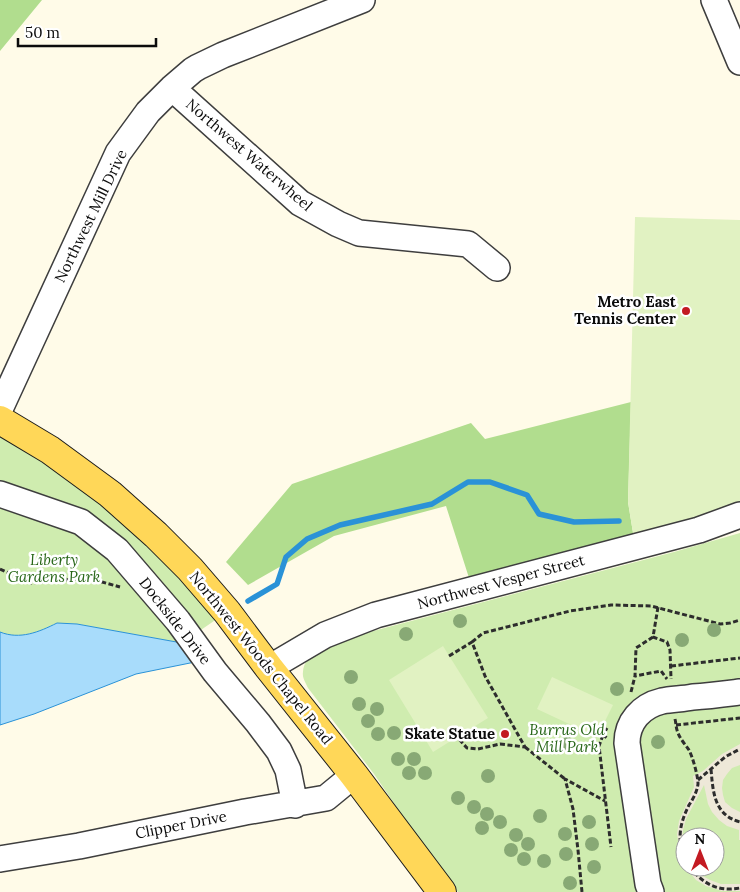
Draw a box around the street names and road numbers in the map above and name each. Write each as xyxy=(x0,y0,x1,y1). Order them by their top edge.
street label: Northwest Waterwheel xyxy=(182,94,317,215)
street label: Northwest Mill Drive xyxy=(50,146,131,285)
street label: Northwest Vesper Street xyxy=(415,550,587,613)
street label: Northwest Woods Chapel Road xyxy=(186,567,337,748)
street label: Dockside Drive xyxy=(135,573,215,668)
street label: Clipper Drive xyxy=(134,806,228,843)

